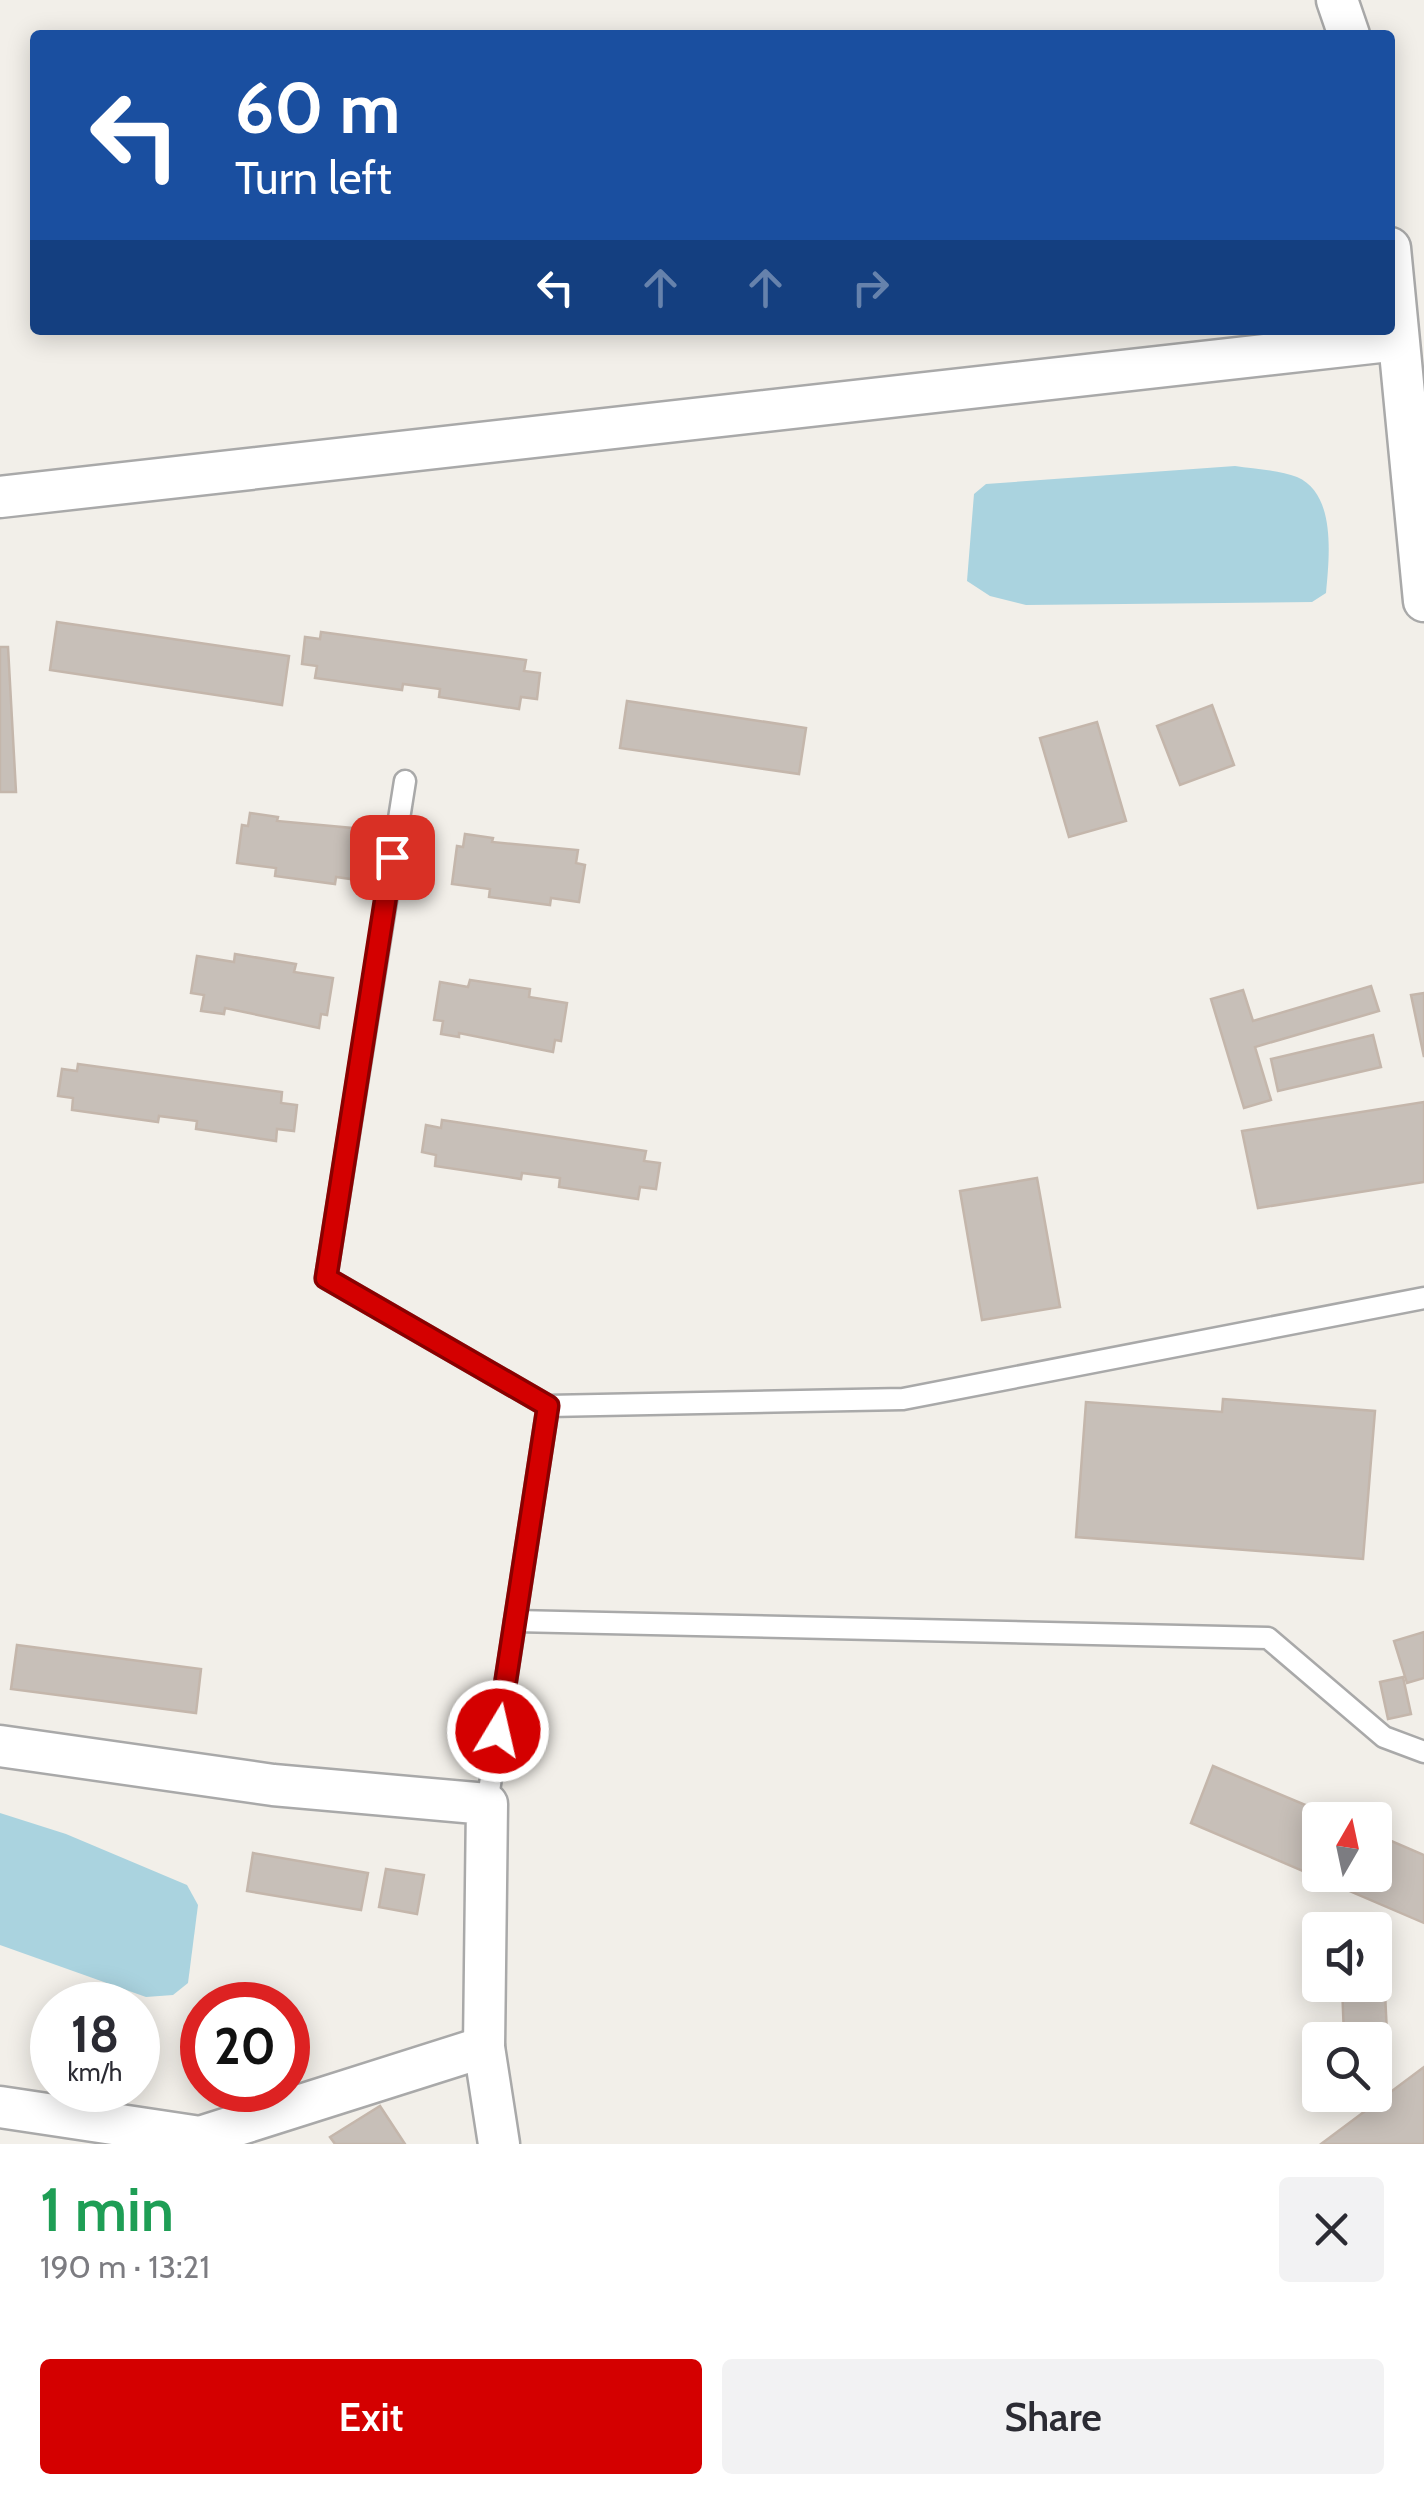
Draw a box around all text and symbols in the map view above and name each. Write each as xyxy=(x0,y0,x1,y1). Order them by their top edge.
text: 60 m xyxy=(235,65,400,151)
icon: left xyxy=(70,70,200,200)
text: Turn left xyxy=(235,151,392,205)
icon: left xyxy=(528,260,583,315)
icon: ahead xyxy=(633,260,688,315)
icon: ahead xyxy=(738,260,793,315)
icon: right xyxy=(843,260,898,315)
pin xyxy=(350,815,435,900)
icon: arrive xyxy=(365,830,420,885)
position arrow xyxy=(446,1679,550,1783)
north arrow xyxy=(1302,1802,1392,1892)
map controls xyxy=(1302,1802,1392,2112)
button: sound xyxy=(1302,1912,1392,2002)
speed limit sign: 20 xyxy=(180,1982,310,2112)
text: 18 xyxy=(71,2004,119,2065)
button: search xyxy=(1302,2022,1392,2112)
text: km/h xyxy=(68,2057,122,2087)
text: 1 min xyxy=(40,2173,174,2246)
button: close xyxy=(1279,2177,1384,2282)
text: 190 m · 13:21 xyxy=(40,2247,210,2286)
button: Exit xyxy=(40,2359,702,2474)
button: Share xyxy=(722,2359,1384,2474)

